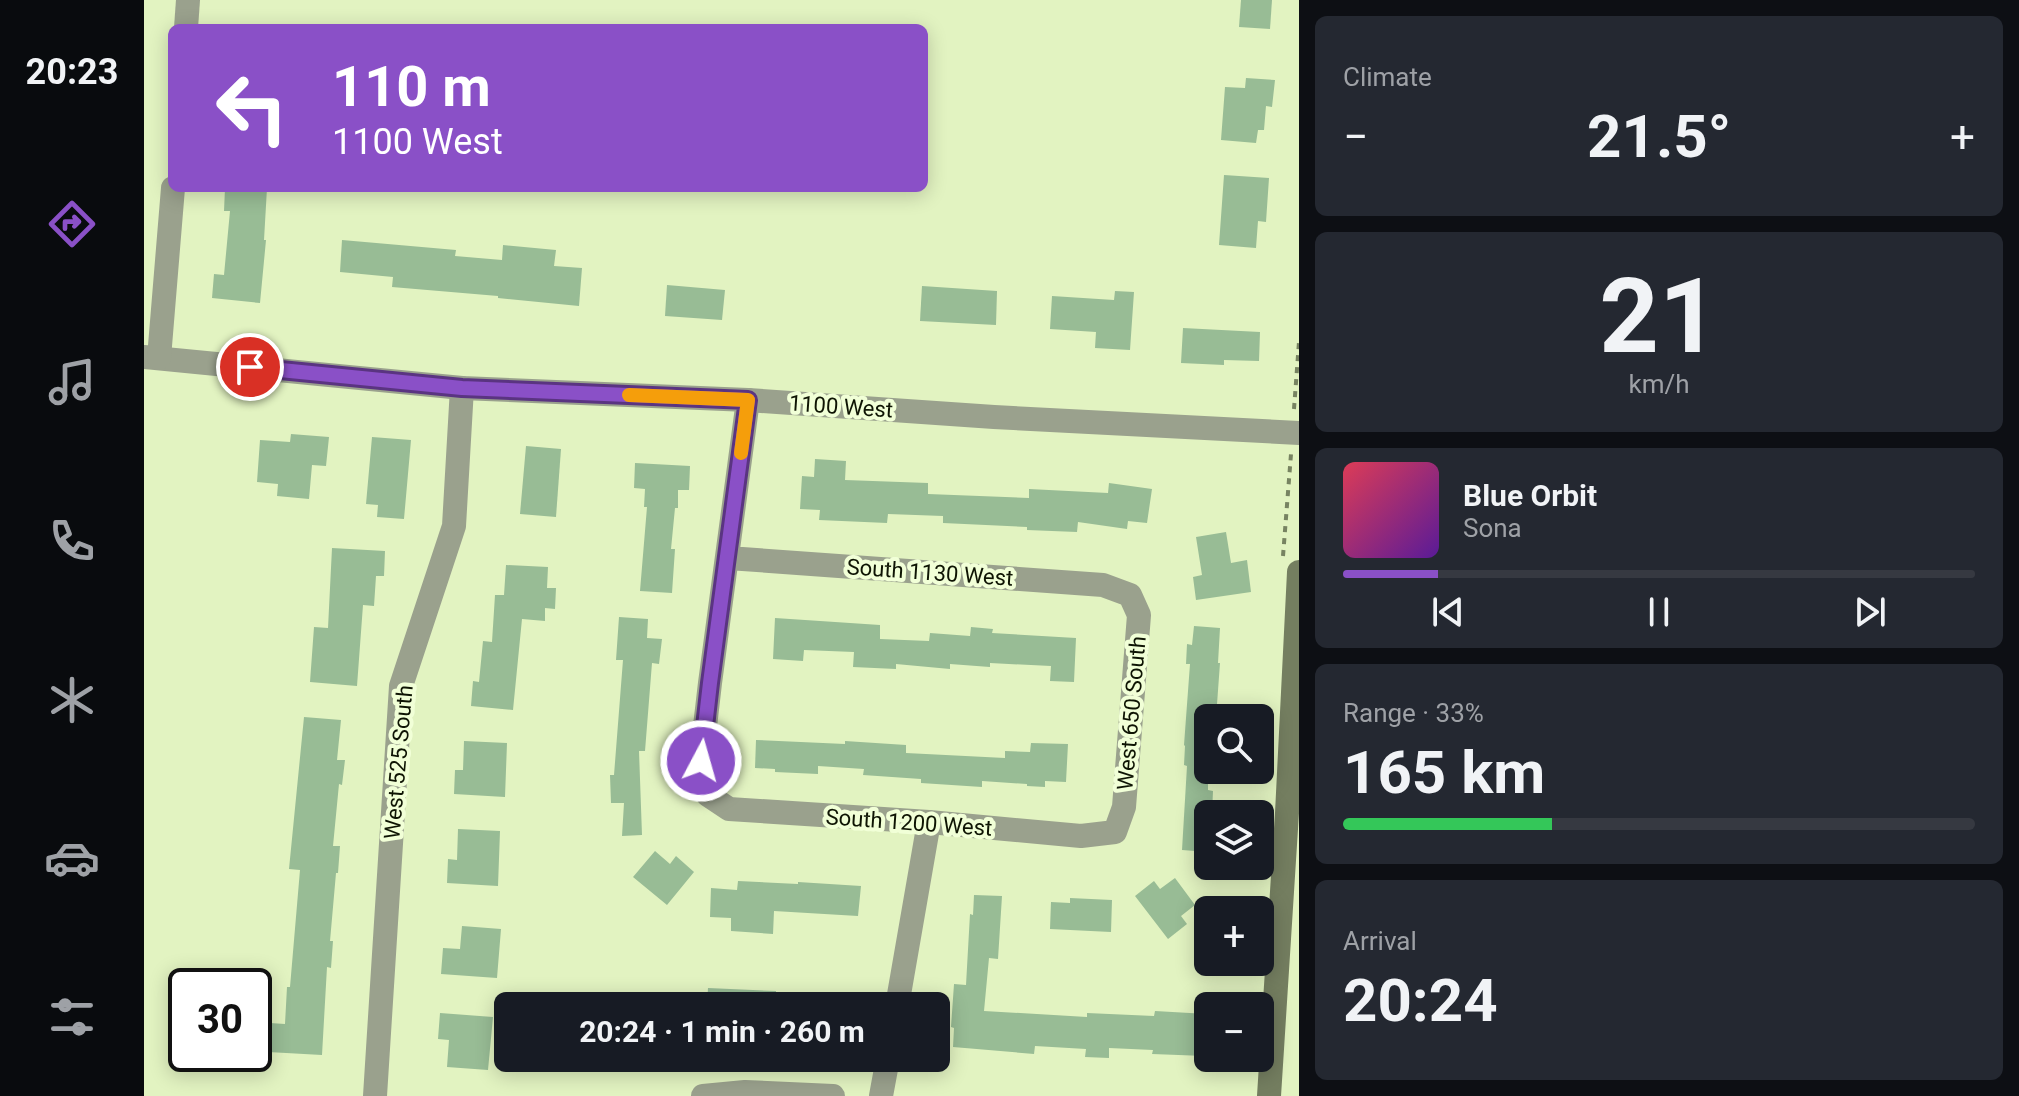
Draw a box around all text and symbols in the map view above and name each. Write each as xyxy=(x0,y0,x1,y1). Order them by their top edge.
text: 20:23 xyxy=(26,51,118,93)
text: 110 m xyxy=(332,54,491,120)
icon: left xyxy=(200,56,304,160)
text: Climate xyxy=(1343,62,1432,92)
text: 21.5° xyxy=(1587,101,1731,172)
text: − xyxy=(1343,111,1368,163)
text: + xyxy=(1950,111,1975,163)
text: 1100 West xyxy=(332,121,503,163)
icon: directions xyxy=(44,196,100,252)
text: 21 xyxy=(1599,256,1719,377)
pin xyxy=(216,333,284,401)
icon: arrive xyxy=(228,345,272,389)
icon: music xyxy=(44,354,100,410)
text: km/h xyxy=(1628,369,1690,399)
street label: 1100 West xyxy=(788,390,894,423)
text: Blue Orbit xyxy=(1463,478,1597,513)
icon: phone xyxy=(44,513,100,569)
text: Sona xyxy=(1463,513,1522,543)
street label: South 1130 West xyxy=(846,554,1014,591)
icon: previous xyxy=(1426,590,1470,634)
icon: pause xyxy=(1637,590,1681,634)
icon: next xyxy=(1848,590,1892,634)
street label: West 650 South xyxy=(1112,635,1151,791)
icon: climate xyxy=(44,672,100,728)
street label: West 525 South xyxy=(379,684,418,840)
text: Range · 33% xyxy=(1343,698,1484,728)
map controls xyxy=(1194,704,1274,1072)
button: search xyxy=(1194,704,1274,784)
position arrow xyxy=(659,719,743,803)
text: 165 km xyxy=(1343,737,1545,808)
button: layers xyxy=(1194,800,1274,880)
street label: South 1200 West xyxy=(825,804,993,841)
icon: car xyxy=(44,830,100,886)
button: + xyxy=(1194,896,1274,976)
text: Arrival xyxy=(1343,926,1417,956)
text: 20:24 xyxy=(1343,965,1498,1036)
speed limit sign: 30 xyxy=(168,968,272,1072)
icon: filters xyxy=(44,989,100,1045)
button: − xyxy=(1194,992,1274,1072)
text: 20:24 · 1 min · 260 m xyxy=(579,1014,865,1049)

